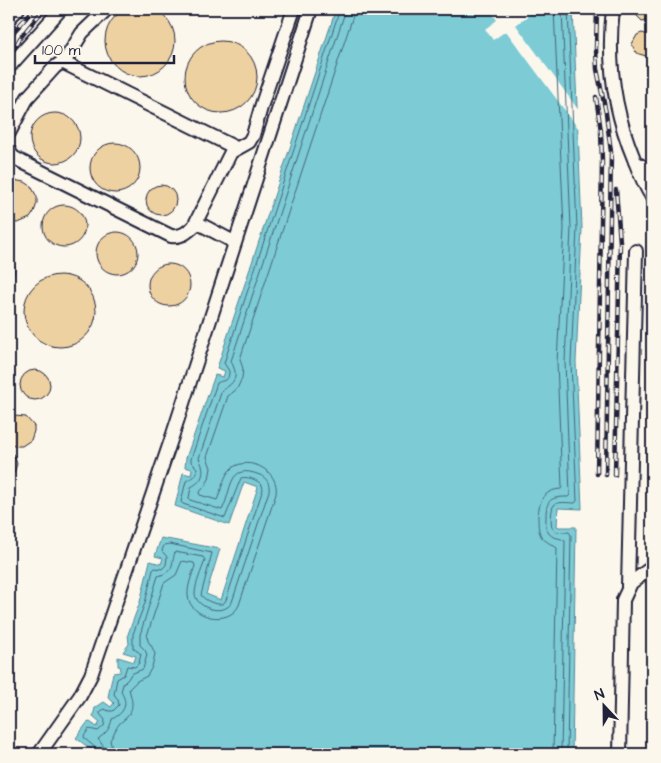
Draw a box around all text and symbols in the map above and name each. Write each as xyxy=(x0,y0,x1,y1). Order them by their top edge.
scale bar xyxy=(35,32,174,64)
text: 100 m xyxy=(42,40,81,61)
north arrow xyxy=(578,680,628,730)
text: N xyxy=(592,684,608,706)

